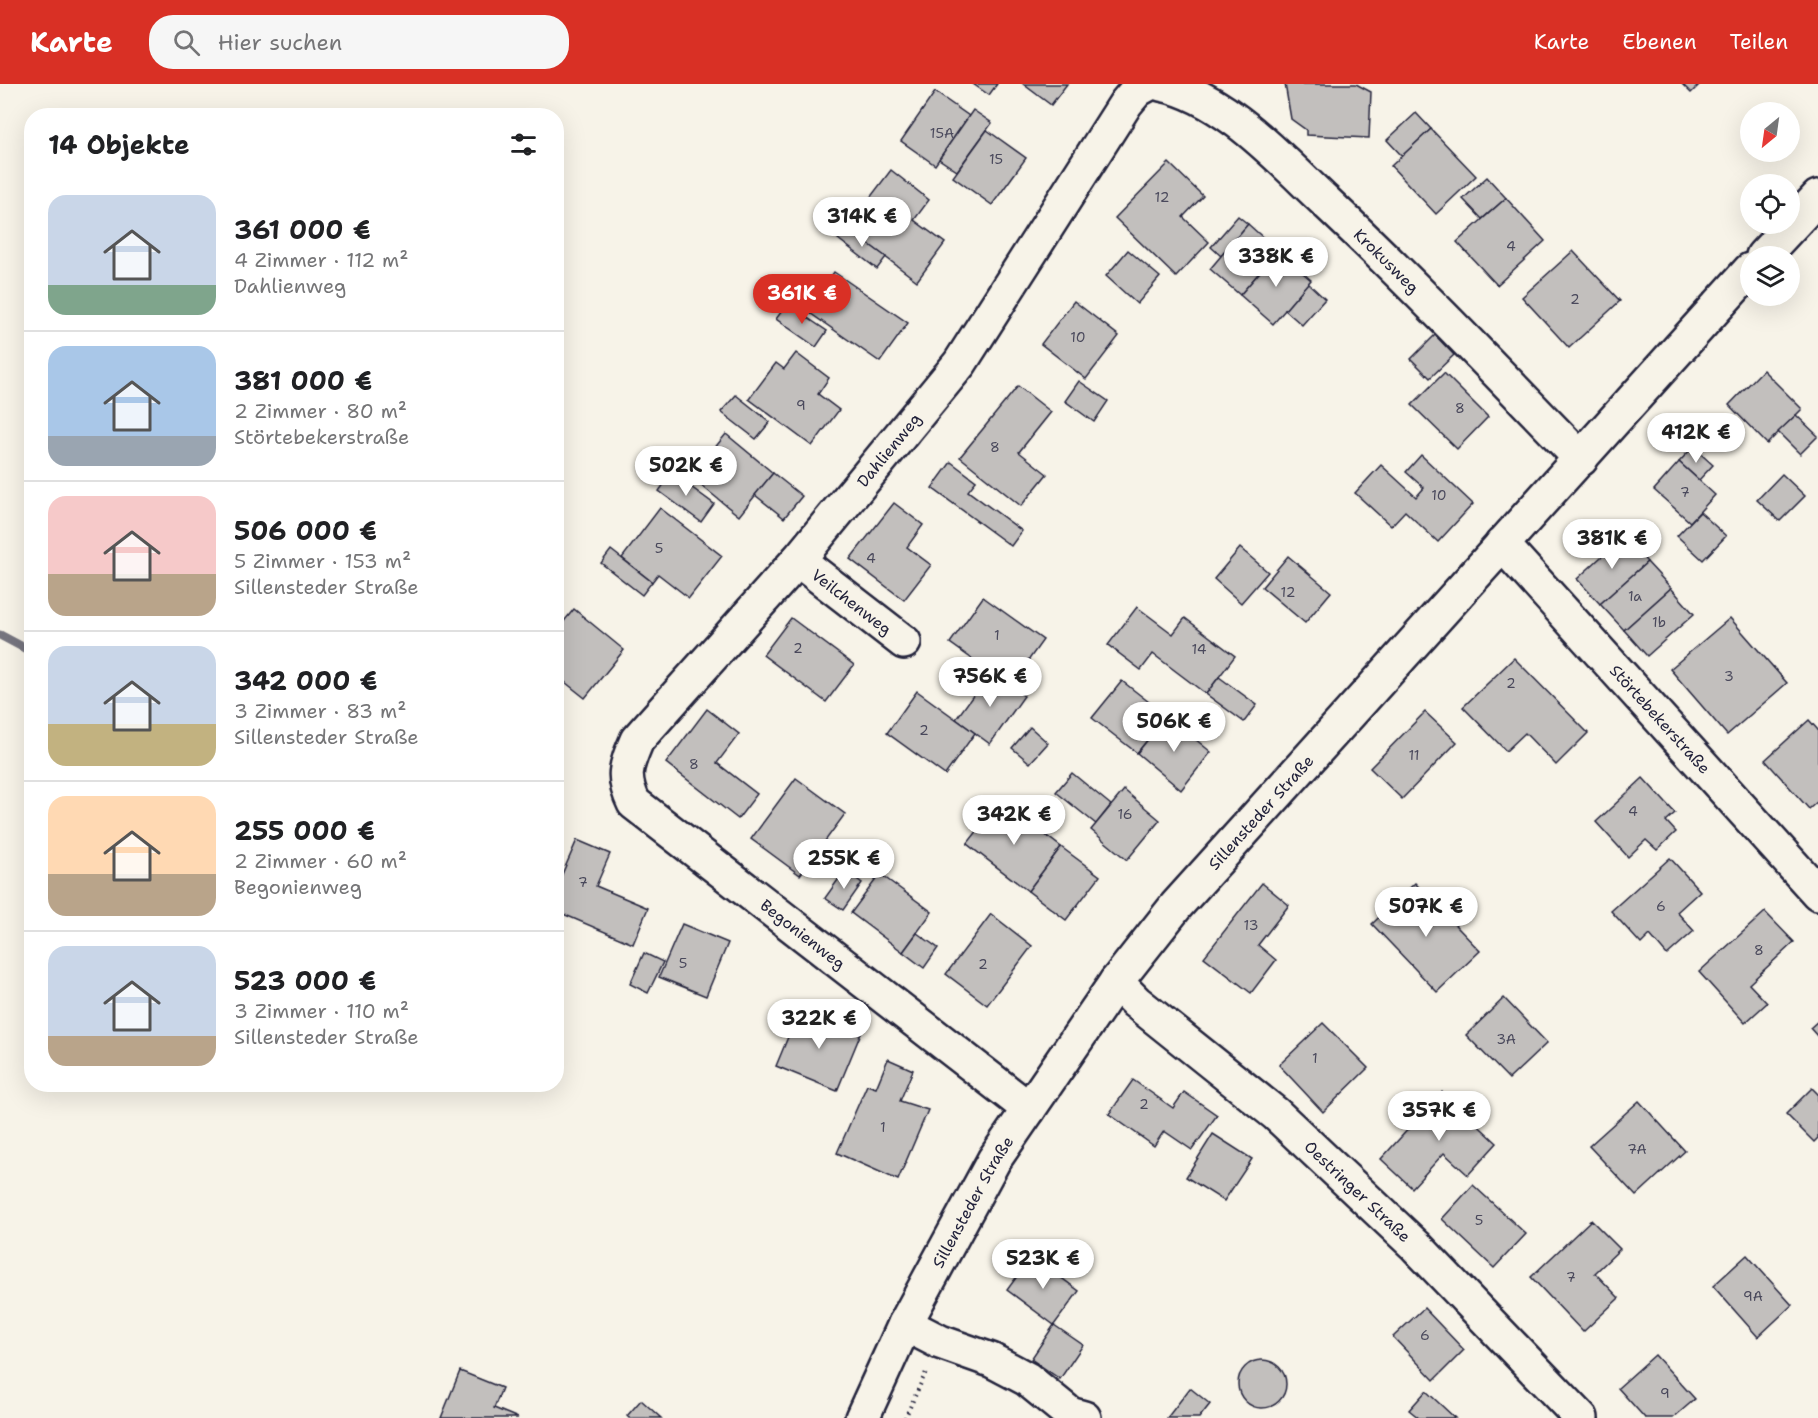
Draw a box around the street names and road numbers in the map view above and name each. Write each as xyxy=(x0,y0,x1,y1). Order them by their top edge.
street label: Krokusweg xyxy=(1349,224,1424,298)
street label: Dahlienweg xyxy=(852,409,926,491)
street label: Veilchenweg xyxy=(807,564,896,640)
street label: Störtebekerstraße xyxy=(1605,660,1715,778)
street label: Sillensteder Straße xyxy=(1204,751,1318,874)
street label: Begonienweg xyxy=(756,895,850,974)
street label: Sillensteder Straße xyxy=(928,1132,1018,1272)
street label: Oestringer Straße xyxy=(1300,1136,1415,1247)

